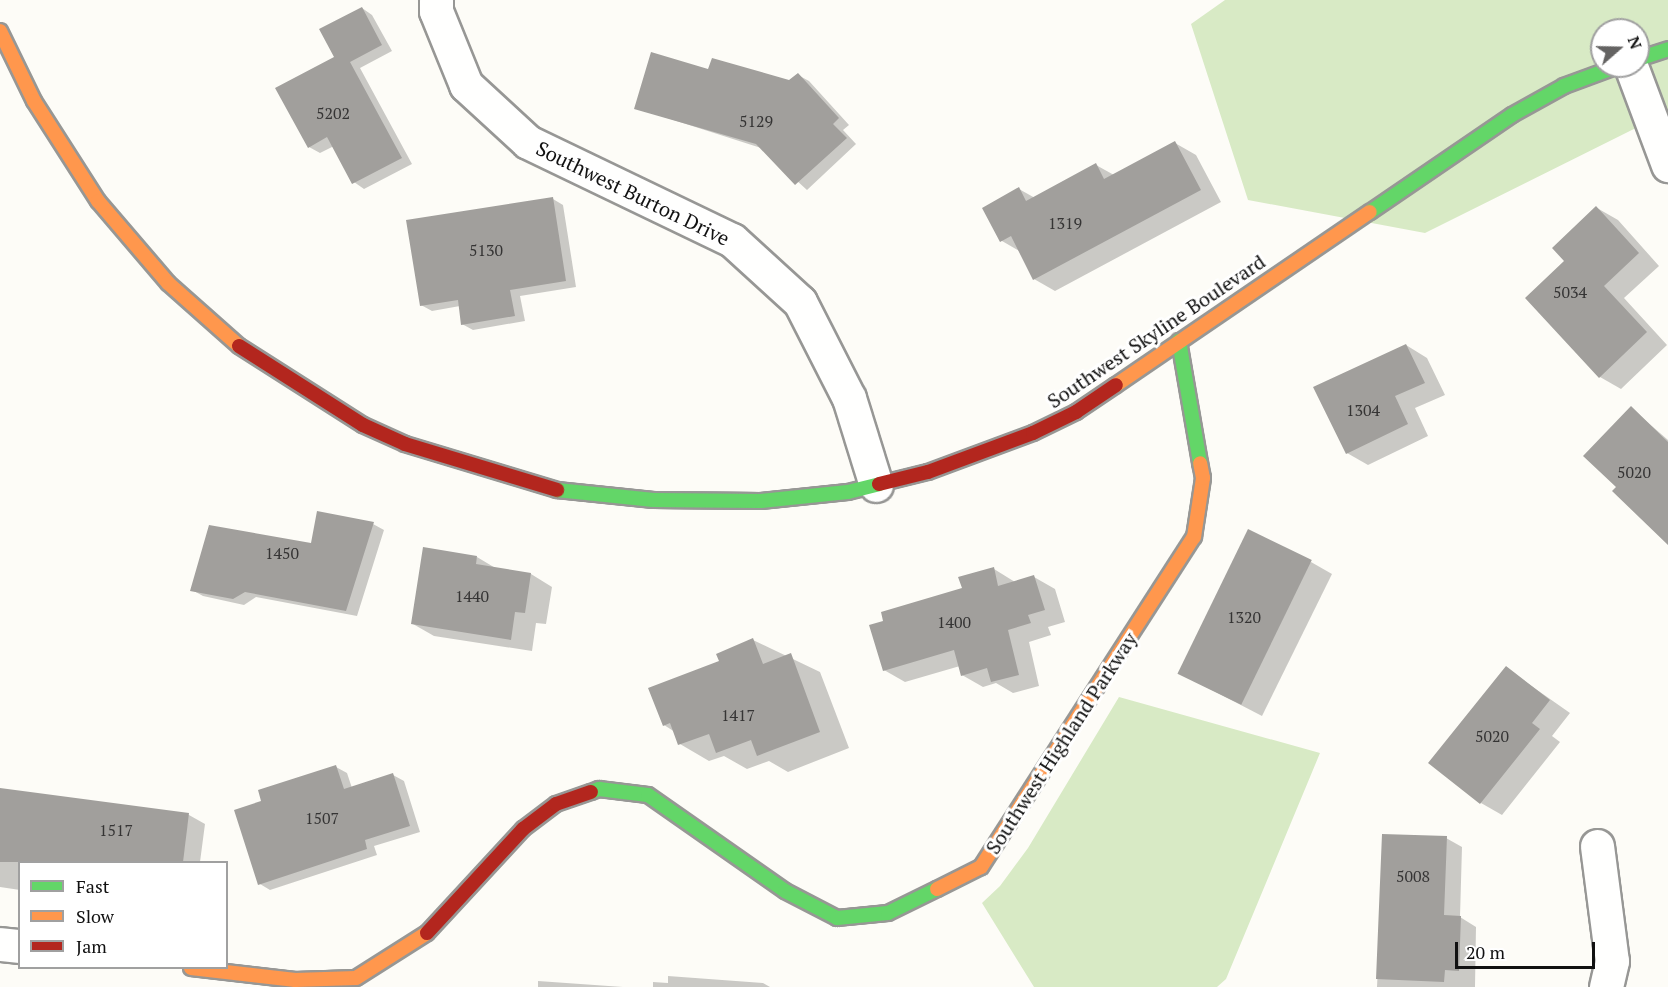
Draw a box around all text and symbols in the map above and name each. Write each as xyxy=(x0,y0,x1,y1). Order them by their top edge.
north arrow xyxy=(1590,18,1650,78)
text: N xyxy=(1623,33,1647,52)
house number: 5202 xyxy=(316,103,350,123)
house number: 5129 xyxy=(739,111,773,131)
street label: Southwest Burton Drive xyxy=(532,136,734,250)
house number: 1319 xyxy=(1048,213,1082,233)
house number: 5130 xyxy=(469,240,503,260)
street label: Southwest Skyline Boulevard xyxy=(1043,249,1269,413)
house number: 5034 xyxy=(1553,282,1587,302)
house number: 1304 xyxy=(1346,400,1380,420)
house number: 5020 xyxy=(1617,462,1651,482)
house number: 1450 xyxy=(265,543,299,563)
house number: 1440 xyxy=(455,586,489,606)
house number: 1320 xyxy=(1227,607,1261,627)
house number: 1400 xyxy=(937,612,971,632)
street label: Southwest Highland Parkway xyxy=(980,628,1142,858)
house number: 1417 xyxy=(721,705,755,725)
house number: 5020 xyxy=(1475,726,1509,746)
house number: 1507 xyxy=(305,808,339,828)
house number: 1517 xyxy=(99,820,133,840)
legend xyxy=(18,861,228,969)
house number: 5008 xyxy=(1396,866,1430,886)
text: Fast xyxy=(76,874,109,898)
text: Slow xyxy=(76,904,114,928)
scale bar xyxy=(1458,930,1598,968)
text: Jam xyxy=(76,934,107,958)
text: 20 m xyxy=(1466,940,1505,964)

